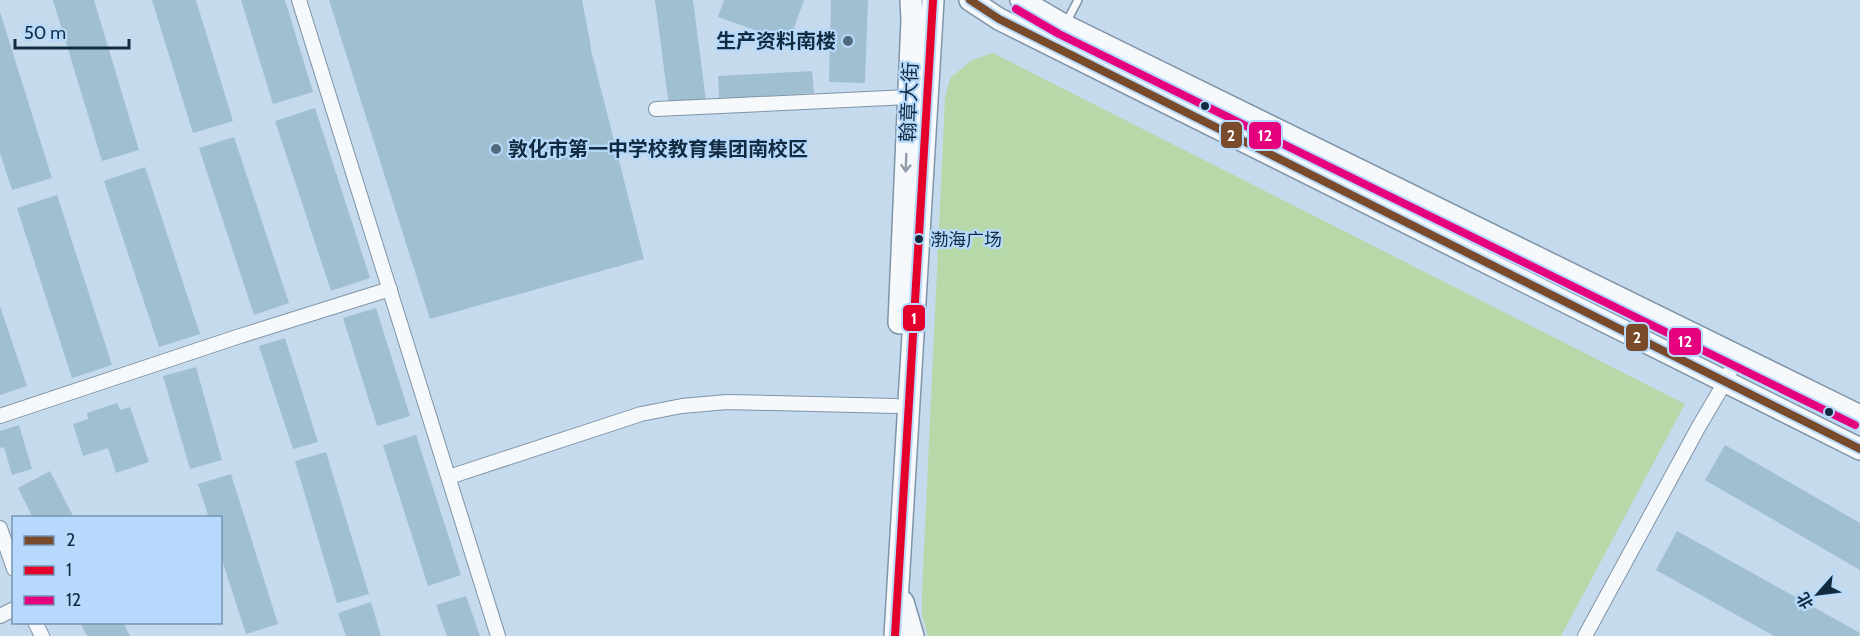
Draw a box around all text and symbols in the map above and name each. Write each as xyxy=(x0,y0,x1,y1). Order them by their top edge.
scale bar xyxy=(15,12,129,50)
text: 50 m xyxy=(24,22,66,44)
place label: 生产资料南楼 xyxy=(716,29,836,53)
marker: 生产资料南楼 xyxy=(841,34,855,48)
street label: 翰章大街 xyxy=(896,62,922,142)
unlabelled marker xyxy=(1199,100,1211,112)
line badge: 2 xyxy=(1220,121,1243,149)
line badge: 12 xyxy=(1248,121,1282,150)
text: 2 xyxy=(1227,126,1235,145)
text: 12 xyxy=(1258,126,1272,145)
place label: 敦化市第一中学校教育集团南校区 xyxy=(508,137,808,161)
marker: 敦化市第一中学校教育集团南校区 xyxy=(489,142,503,156)
one-way arrow xyxy=(901,153,912,173)
place label: 渤海广场 xyxy=(930,229,1002,251)
marker: 渤海广场 xyxy=(913,233,925,245)
line badge: 1 xyxy=(902,304,926,332)
text: 1 xyxy=(911,309,917,328)
line badge: 2 xyxy=(1625,323,1649,352)
line badge: 12 xyxy=(1668,327,1702,356)
text: 2 xyxy=(1633,328,1641,347)
text: 12 xyxy=(1678,332,1692,351)
unlabelled marker xyxy=(1823,406,1835,418)
legend xyxy=(12,516,222,624)
text: 2 xyxy=(66,529,75,551)
text: 1 xyxy=(66,559,72,581)
north arrow xyxy=(1788,564,1848,624)
text: 12 xyxy=(66,589,81,611)
text: 北 xyxy=(1793,589,1817,612)

